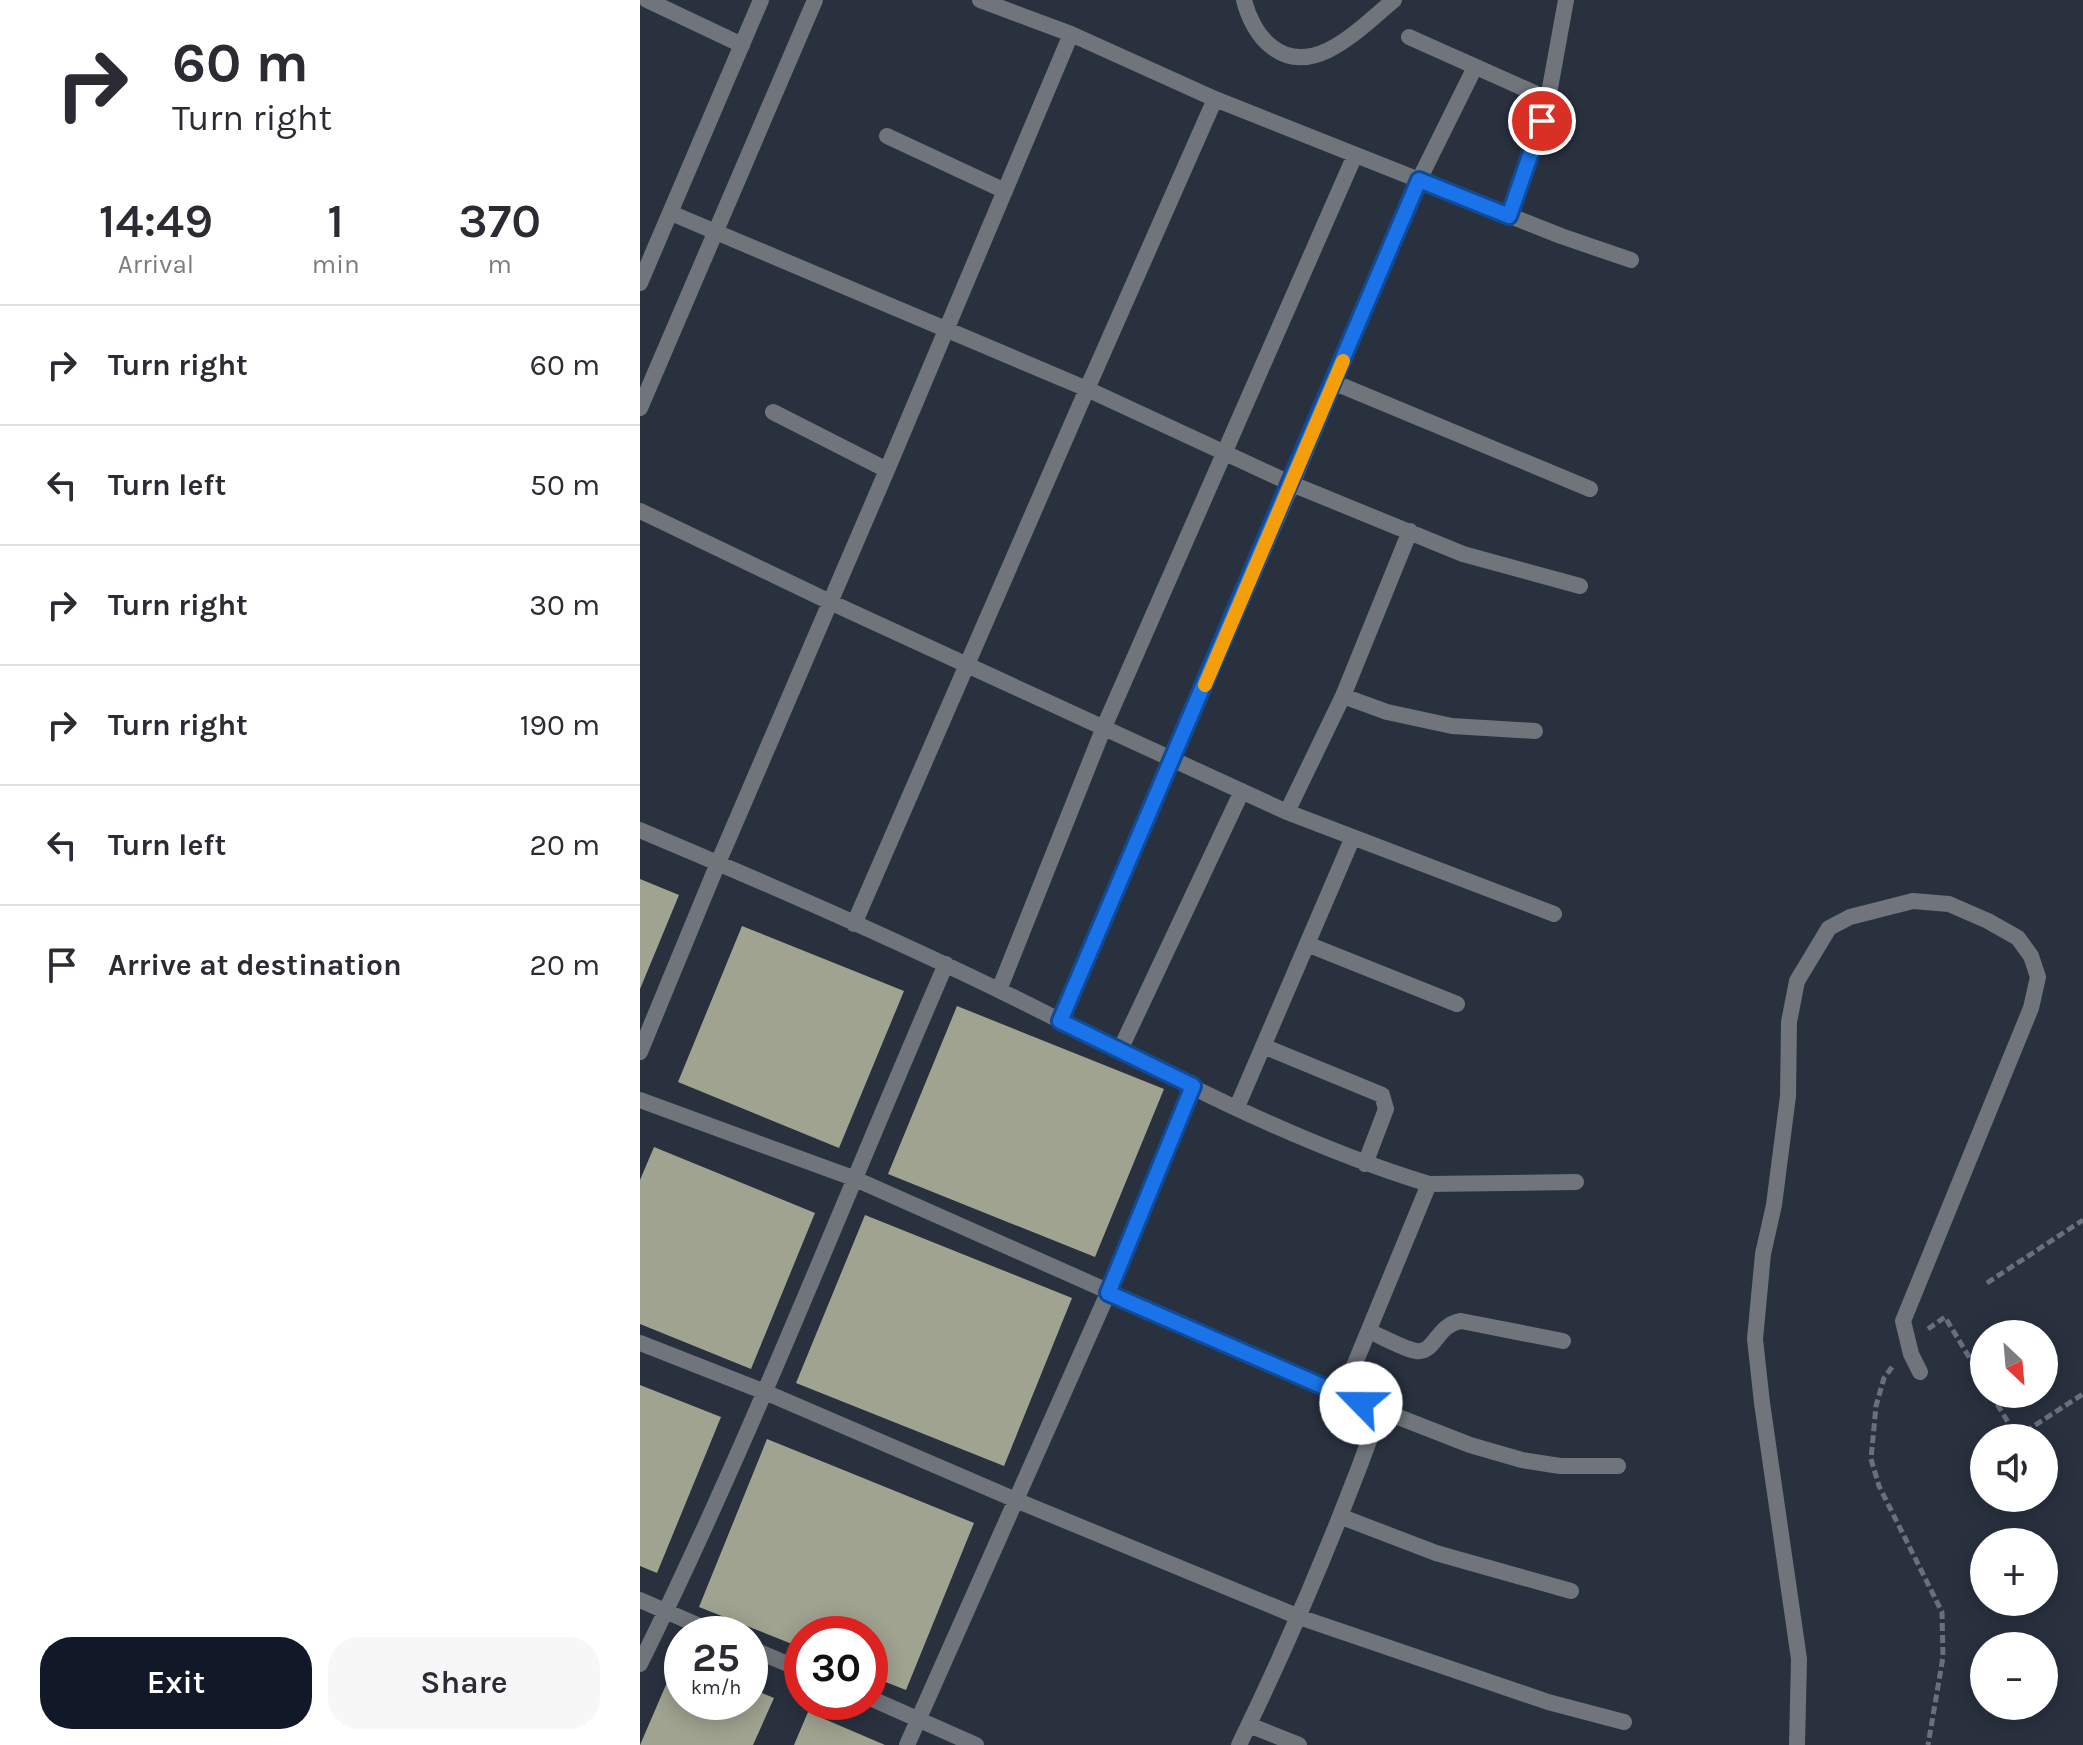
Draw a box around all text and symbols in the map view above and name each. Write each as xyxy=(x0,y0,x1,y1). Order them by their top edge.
text: 60 m xyxy=(172,30,309,95)
icon: right xyxy=(40,32,144,136)
pin xyxy=(1508,87,1576,155)
text: Turn right xyxy=(172,97,332,139)
icon: arrive xyxy=(1520,99,1564,143)
text: 14:49 xyxy=(99,193,213,249)
text: 1 xyxy=(327,193,344,249)
text: 370 xyxy=(458,193,541,249)
text: Arrival xyxy=(118,249,194,280)
text: min xyxy=(312,249,360,280)
text: m xyxy=(488,249,512,280)
icon: right xyxy=(40,343,84,387)
text: Turn right xyxy=(108,347,248,383)
text: 60 m xyxy=(530,347,600,383)
icon: left xyxy=(40,463,84,507)
text: Turn left xyxy=(108,467,226,503)
text: 50 m xyxy=(530,467,600,503)
icon: right xyxy=(40,583,84,627)
text: Turn right xyxy=(108,587,248,623)
text: 30 m xyxy=(529,587,600,623)
icon: right xyxy=(40,703,84,747)
text: Turn right xyxy=(108,707,248,743)
text: 190 m xyxy=(520,707,600,743)
icon: left xyxy=(40,823,84,867)
text: Turn left xyxy=(108,827,226,863)
text: 20 m xyxy=(530,827,600,863)
icon: arrive xyxy=(40,943,84,987)
text: Arrive at destination xyxy=(108,947,402,983)
text: 20 m xyxy=(530,947,600,983)
north arrow xyxy=(1970,1320,2058,1408)
map controls xyxy=(1970,1320,2058,1720)
position arrow xyxy=(1319,1361,1403,1445)
button: sound xyxy=(1970,1424,2058,1512)
button: + xyxy=(1970,1528,2058,1616)
speed limit sign: 30 xyxy=(784,1616,888,1720)
button: − xyxy=(1970,1632,2058,1720)
text: 25 xyxy=(692,1634,740,1681)
button: Exit xyxy=(40,1637,312,1729)
button: Share xyxy=(328,1637,600,1729)
text: km/h xyxy=(691,1676,741,1699)

